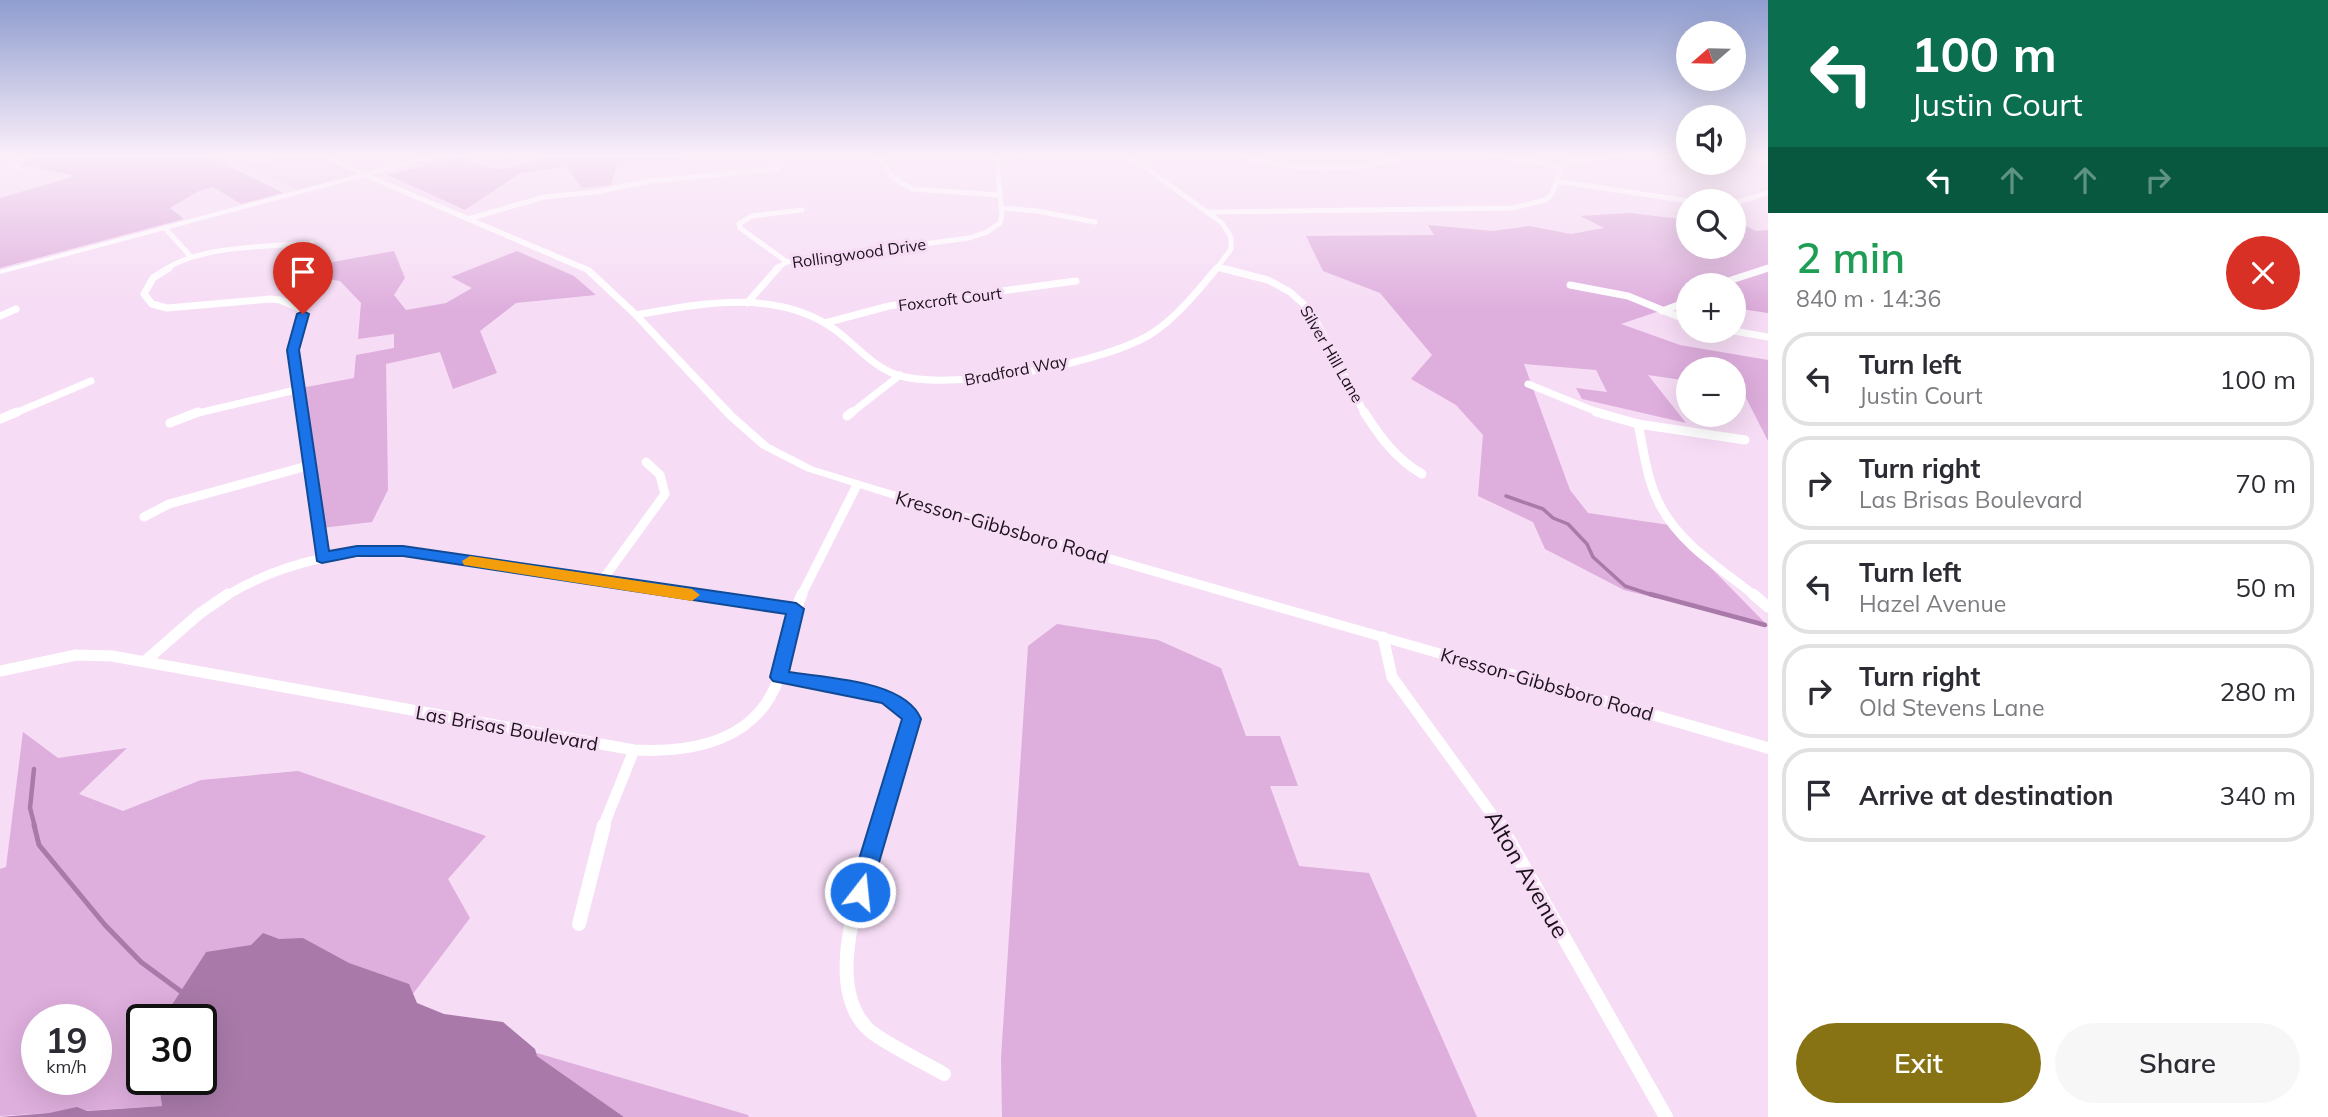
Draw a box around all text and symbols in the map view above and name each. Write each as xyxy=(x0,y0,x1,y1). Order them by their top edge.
north arrow xyxy=(1676,21,1746,91)
map controls xyxy=(1676,21,1746,427)
text: 100 m xyxy=(1911,23,2057,84)
icon: left xyxy=(1796,28,1887,119)
text: Justin Court xyxy=(1911,84,2083,124)
button: sound xyxy=(1676,105,1746,175)
icon: left xyxy=(1920,161,1958,199)
icon: ahead xyxy=(1993,161,2031,199)
icon: ahead xyxy=(2066,161,2104,199)
icon: right xyxy=(2139,161,2177,199)
button: search xyxy=(1676,189,1746,259)
text: 2 min xyxy=(1796,231,1905,284)
street label: Rollingwood Drive xyxy=(791,234,927,272)
button: close xyxy=(2226,236,2300,310)
pin xyxy=(273,242,333,314)
icon: arrive xyxy=(284,253,322,291)
button: + xyxy=(1676,273,1746,343)
street label: Foxcroft Court xyxy=(897,283,1003,315)
text: 840 m · 14:36 xyxy=(1796,284,1941,313)
street label: Silver Hill Lane xyxy=(1296,302,1368,406)
text: Turn left xyxy=(1859,348,1961,381)
street label: Bradford Way xyxy=(963,350,1070,390)
button: − xyxy=(1676,357,1746,427)
icon: left xyxy=(1800,360,1838,398)
text: 100 m xyxy=(2220,363,2296,396)
text: Justin Court xyxy=(1859,381,1982,410)
text: Turn right xyxy=(1859,452,1980,485)
icon: right xyxy=(1800,464,1838,502)
text: 70 m xyxy=(2235,467,2296,500)
street label: Kresson-Gibbsboro Road xyxy=(893,485,1111,569)
text: Las Brisas Boulevard xyxy=(1859,485,2083,514)
text: Turn left xyxy=(1859,556,1961,589)
icon: left xyxy=(1800,568,1838,606)
text: 50 m xyxy=(2235,571,2296,604)
text: Hazel Avenue xyxy=(1859,589,2006,618)
street label: Kresson-Gibbsboro Road xyxy=(1438,642,1656,726)
text: Turn right xyxy=(1859,660,1980,693)
icon: right xyxy=(1800,672,1838,710)
text: 280 m xyxy=(2220,675,2296,708)
text: Old Stevens Lane xyxy=(1859,693,2044,722)
street label: Las Brisas Boulevard xyxy=(414,700,600,756)
icon: arrive xyxy=(1800,776,1838,814)
text: Arrive at destination xyxy=(1859,779,2114,812)
text: 340 m xyxy=(2220,779,2296,812)
street label: Alton Avenue xyxy=(1479,805,1575,943)
position arrow xyxy=(823,855,897,929)
speed limit sign: 30 xyxy=(126,1004,217,1095)
text: 19 xyxy=(45,1018,88,1062)
button: Exit xyxy=(1796,1023,2041,1103)
button: Share xyxy=(2055,1023,2300,1103)
text: km/h xyxy=(46,1055,87,1078)

